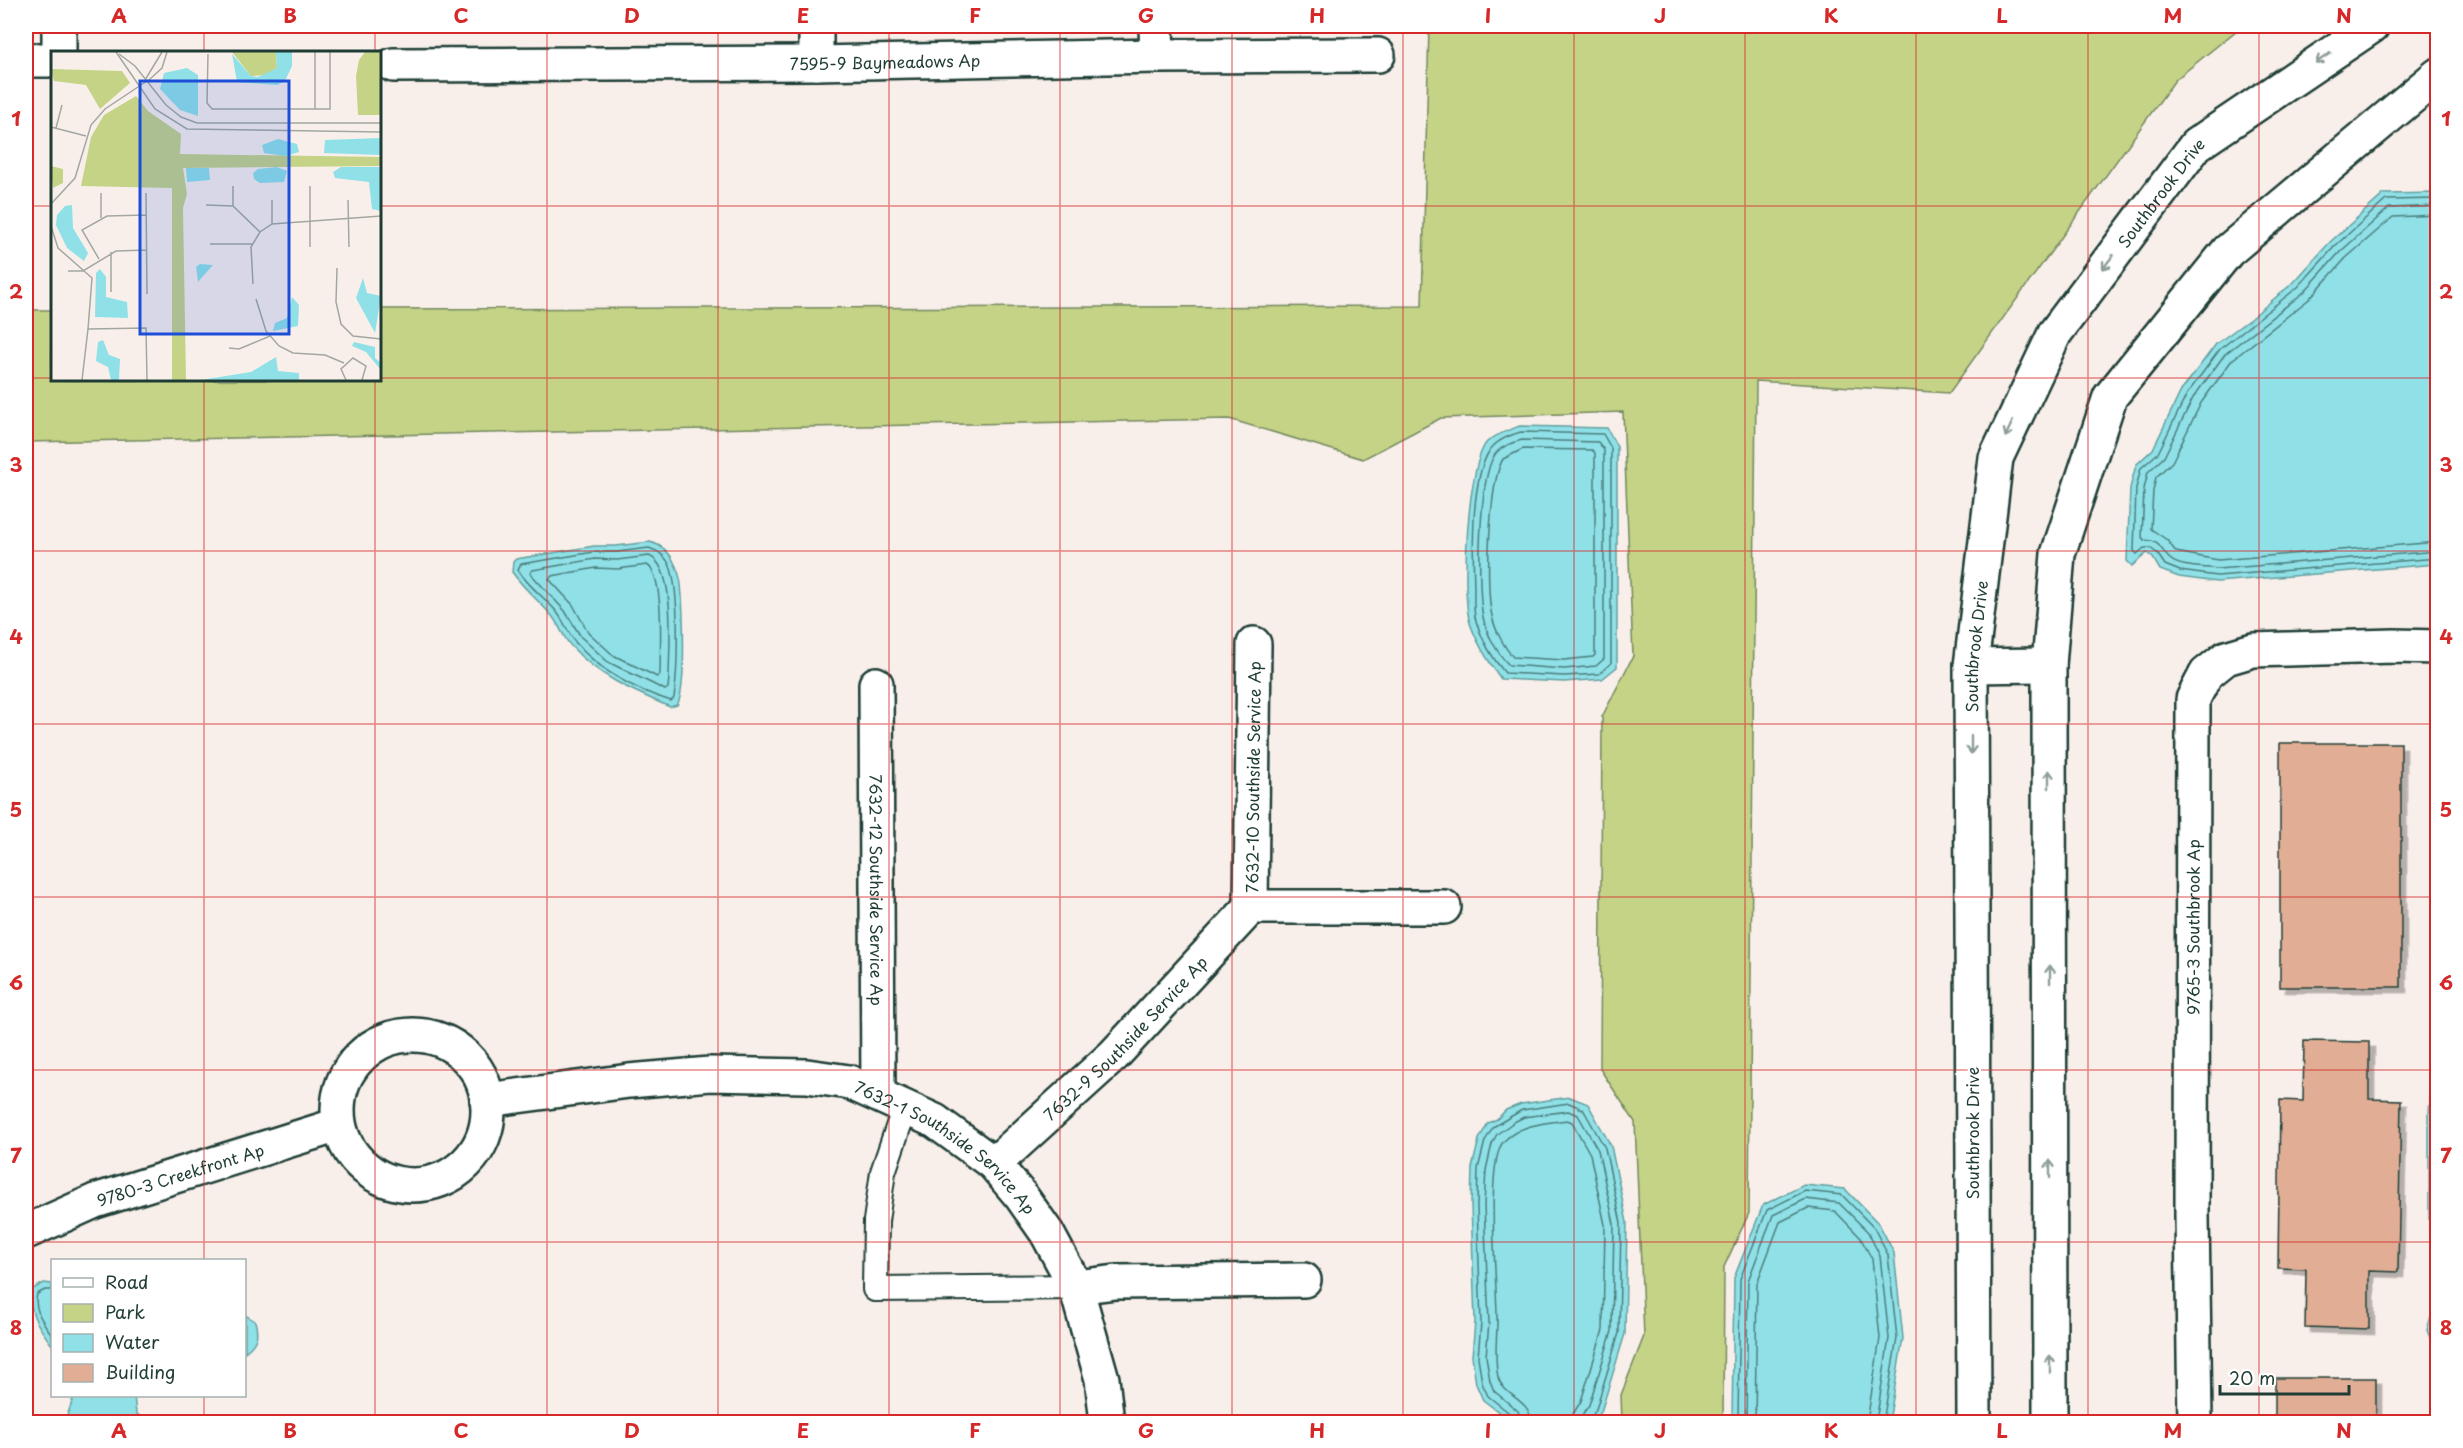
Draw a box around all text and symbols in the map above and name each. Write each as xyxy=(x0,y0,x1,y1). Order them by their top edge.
text: A xyxy=(111,0,127,30)
text: B xyxy=(283,0,297,30)
text: C xyxy=(453,0,469,30)
text: D xyxy=(624,0,640,30)
text: E xyxy=(797,0,809,30)
text: F xyxy=(969,0,981,30)
text: G xyxy=(1138,0,1154,30)
text: H xyxy=(1309,0,1325,30)
text: I xyxy=(1485,0,1491,30)
text: J xyxy=(1654,0,1666,30)
text: K xyxy=(1824,0,1839,30)
text: L xyxy=(1996,0,2008,30)
text: M xyxy=(2164,0,2182,30)
text: N xyxy=(2336,0,2352,30)
street label: 7595-9 Baymeadows Ap xyxy=(790,48,981,75)
inset map xyxy=(51,51,381,381)
one-way arrow xyxy=(2316,52,2332,64)
text: 1 xyxy=(11,103,21,133)
text: 1 xyxy=(2441,103,2451,133)
street label: Southbrook Drive xyxy=(2111,131,2209,252)
one-way arrow xyxy=(2102,253,2115,269)
text: 2 xyxy=(9,276,23,306)
text: 2 xyxy=(2439,276,2453,306)
one-way arrow xyxy=(2003,419,2015,437)
text: 3 xyxy=(9,449,23,479)
text: 3 xyxy=(2439,449,2453,479)
street label: Southbrook Drive xyxy=(1959,579,1993,712)
text: 4 xyxy=(9,621,23,651)
text: 4 xyxy=(2439,621,2453,651)
street label: 7632-10 Southside Service Ap xyxy=(1239,661,1266,893)
one-way arrow xyxy=(1965,735,1977,755)
one-way arrow xyxy=(2043,770,2055,790)
street label: 7632-12 Southside Service Ap xyxy=(864,774,890,1006)
text: 5 xyxy=(10,794,22,824)
text: 5 xyxy=(2440,794,2452,824)
street label: 9765-3 Southbrook Ap xyxy=(2180,839,2205,1015)
street label: 7632-9 Southside Service Ap xyxy=(1038,950,1213,1126)
one-way arrow xyxy=(2044,965,2056,985)
text: 6 xyxy=(9,967,23,997)
text: 6 xyxy=(2439,967,2453,997)
street label: Southbrook Drive xyxy=(1960,1067,1984,1199)
street label: 7632-1 Southside Service Ap xyxy=(851,1074,1042,1219)
street label: 9780-3 Creekfront Ap xyxy=(94,1137,267,1212)
text: 7 xyxy=(10,1140,22,1170)
text: 7 xyxy=(2440,1140,2452,1170)
one-way arrow xyxy=(2044,1160,2056,1180)
legend xyxy=(51,1259,246,1397)
text: Road xyxy=(105,1268,149,1295)
text: Park xyxy=(105,1298,145,1325)
text: 8 xyxy=(10,1312,22,1342)
text: 8 xyxy=(2440,1312,2452,1342)
text: Water xyxy=(105,1328,160,1355)
one-way arrow xyxy=(2044,1355,2056,1375)
text: Building xyxy=(105,1358,175,1385)
scale bar xyxy=(2220,1358,2349,1396)
text: 20 m xyxy=(2229,1364,2275,1391)
text: A xyxy=(111,1415,127,1445)
text: B xyxy=(283,1415,297,1445)
text: C xyxy=(453,1415,469,1445)
text: D xyxy=(624,1415,640,1445)
text: E xyxy=(797,1415,809,1445)
text: F xyxy=(969,1415,981,1445)
text: G xyxy=(1138,1415,1154,1445)
text: H xyxy=(1309,1415,1325,1445)
text: I xyxy=(1485,1415,1491,1445)
text: J xyxy=(1654,1415,1666,1445)
text: K xyxy=(1824,1415,1839,1445)
text: L xyxy=(1996,1415,2008,1445)
text: M xyxy=(2164,1415,2182,1445)
text: N xyxy=(2336,1415,2352,1445)

